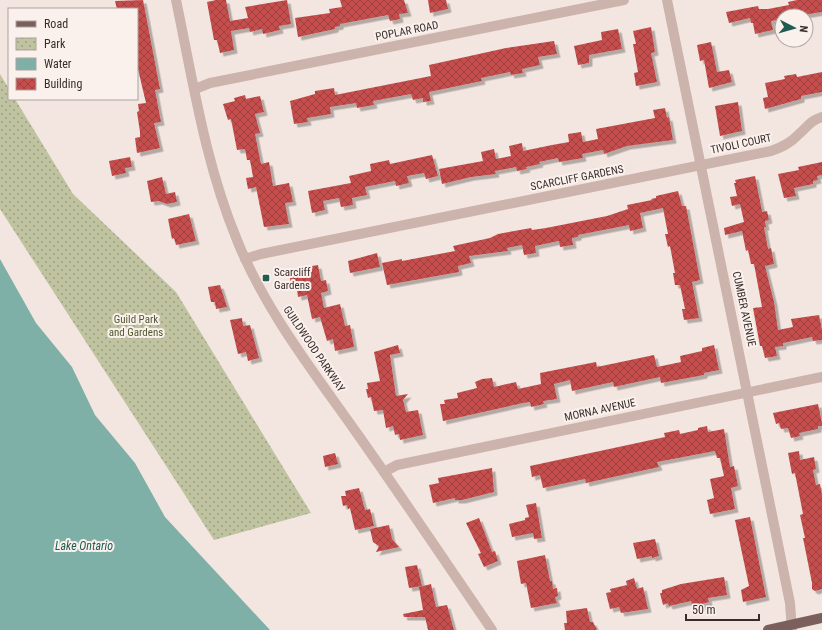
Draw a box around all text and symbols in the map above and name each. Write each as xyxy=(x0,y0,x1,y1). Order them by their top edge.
legend xyxy=(8,8,138,100)
north arrow xyxy=(774,8,814,48)
text: Road xyxy=(44,17,68,31)
street label: POPLAR ROAD xyxy=(374,19,440,43)
text: N xyxy=(797,25,810,33)
text: Park xyxy=(44,37,66,51)
text: Water xyxy=(44,57,72,71)
text: Building xyxy=(44,77,82,91)
street label: TIVOLI COURT xyxy=(709,131,773,157)
street label: SCARCLIFF GARDENS xyxy=(529,163,625,193)
place label: Scarcliff Gardens xyxy=(274,266,311,292)
street label: CUMBER AVENUE xyxy=(730,270,758,348)
marker: Scarcliff Gardens xyxy=(261,273,271,283)
street label: GUILDWOOD PARKWAY xyxy=(280,304,348,395)
park label: Guild Park and Gardens xyxy=(109,313,163,339)
street label: MORNA AVENUE xyxy=(563,396,637,424)
water label: Lake Ontario xyxy=(55,539,113,553)
scale bar xyxy=(686,596,759,622)
text: 50 m xyxy=(692,603,716,617)

